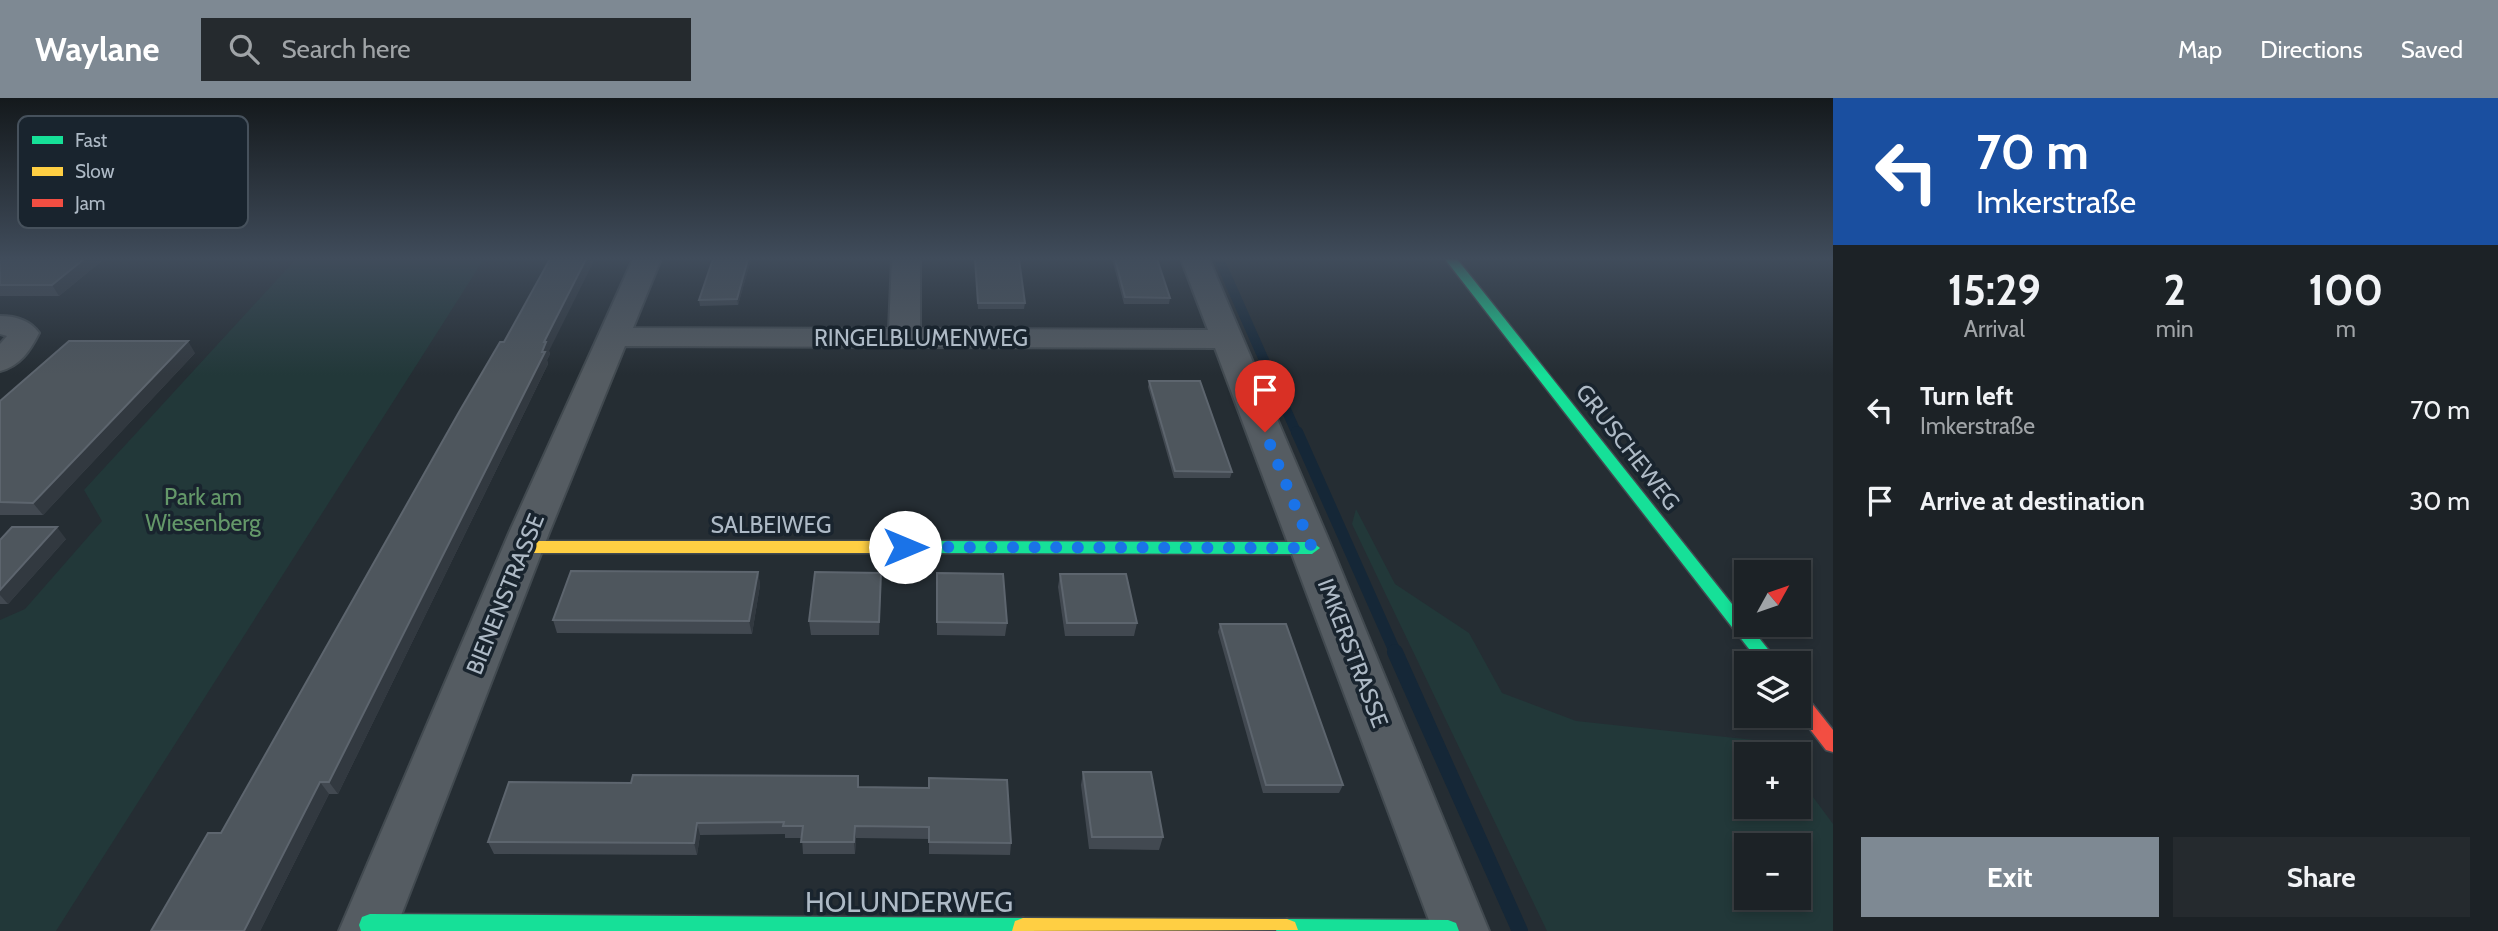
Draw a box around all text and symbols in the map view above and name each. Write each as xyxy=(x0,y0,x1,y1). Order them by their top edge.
search box xyxy=(201,18,691,81)
text: Waylane xyxy=(35,29,159,69)
icon: search xyxy=(225,30,263,68)
text: Search here xyxy=(281,33,411,65)
text: Map xyxy=(2178,35,2222,64)
text: Directions xyxy=(2260,35,2363,64)
text: Saved xyxy=(2401,35,2463,64)
legend xyxy=(18,116,248,228)
text: 70 m xyxy=(1976,122,2089,181)
icon: left xyxy=(1861,126,1952,217)
text: Fast xyxy=(75,129,108,152)
text: Slow xyxy=(75,160,115,183)
text: Imkerstraße xyxy=(1976,182,2136,221)
text: Jam xyxy=(74,192,105,215)
text: 15:29 xyxy=(1948,264,2041,316)
text: 2 xyxy=(2164,264,2186,316)
text: 100 xyxy=(2308,264,2383,316)
text: Arrival xyxy=(1964,315,2025,343)
text: min xyxy=(2156,315,2194,343)
text: m xyxy=(2336,315,2356,343)
street label: RINGELBLUMENWEG xyxy=(814,324,1028,352)
pin xyxy=(1235,360,1295,432)
icon: arrive xyxy=(1246,371,1284,409)
street label: GRUSCHEWEG xyxy=(1570,378,1686,516)
text: Turn left xyxy=(1920,380,2013,412)
icon: left xyxy=(1861,391,1899,429)
text: 70 m xyxy=(2410,394,2470,426)
text: Imkerstraße xyxy=(1920,412,2035,440)
icon: arrive xyxy=(1861,482,1899,520)
park label: Park am Wiesenberg xyxy=(145,483,261,537)
text: Arrive at destination xyxy=(1920,485,2145,517)
text: 30 m xyxy=(2409,485,2470,517)
street label: BIENENSTRASSE xyxy=(460,510,550,678)
position arrow xyxy=(868,510,942,584)
street label: SALBEIWEG xyxy=(710,511,832,539)
north arrow xyxy=(1734,560,1811,637)
map controls xyxy=(1734,560,1811,910)
street label: IMKERSTRASSE xyxy=(1312,575,1394,731)
button: layers xyxy=(1734,651,1811,728)
button: + xyxy=(1734,742,1811,819)
button: − xyxy=(1734,833,1811,910)
button: Exit xyxy=(1861,837,2159,917)
button: Share xyxy=(2173,837,2470,917)
street label: HOLUNDERWEG xyxy=(805,885,1013,919)

